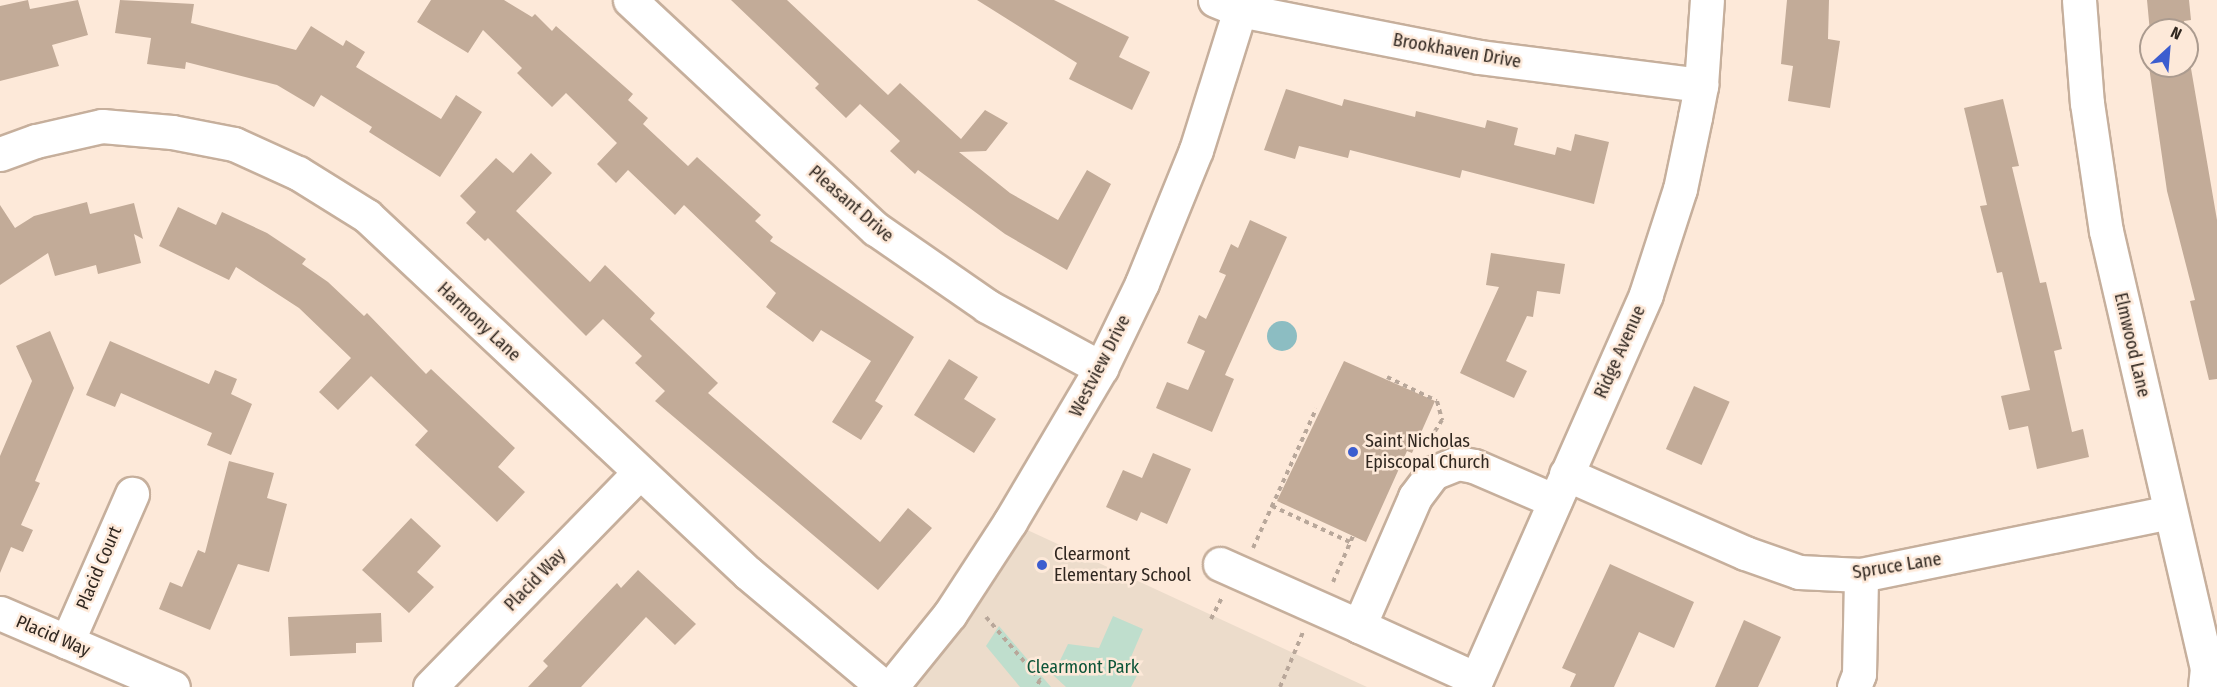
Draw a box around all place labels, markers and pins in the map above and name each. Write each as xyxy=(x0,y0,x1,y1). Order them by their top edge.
place label: Saint Nicholas Episcopal Church xyxy=(1365,431,1490,474)
marker: Saint Nicholas Episcopal Church xyxy=(1346,445,1360,459)
place label: Clearmont Elementary School xyxy=(1054,544,1191,586)
marker: Clearmont Elementary School xyxy=(1035,558,1049,572)

